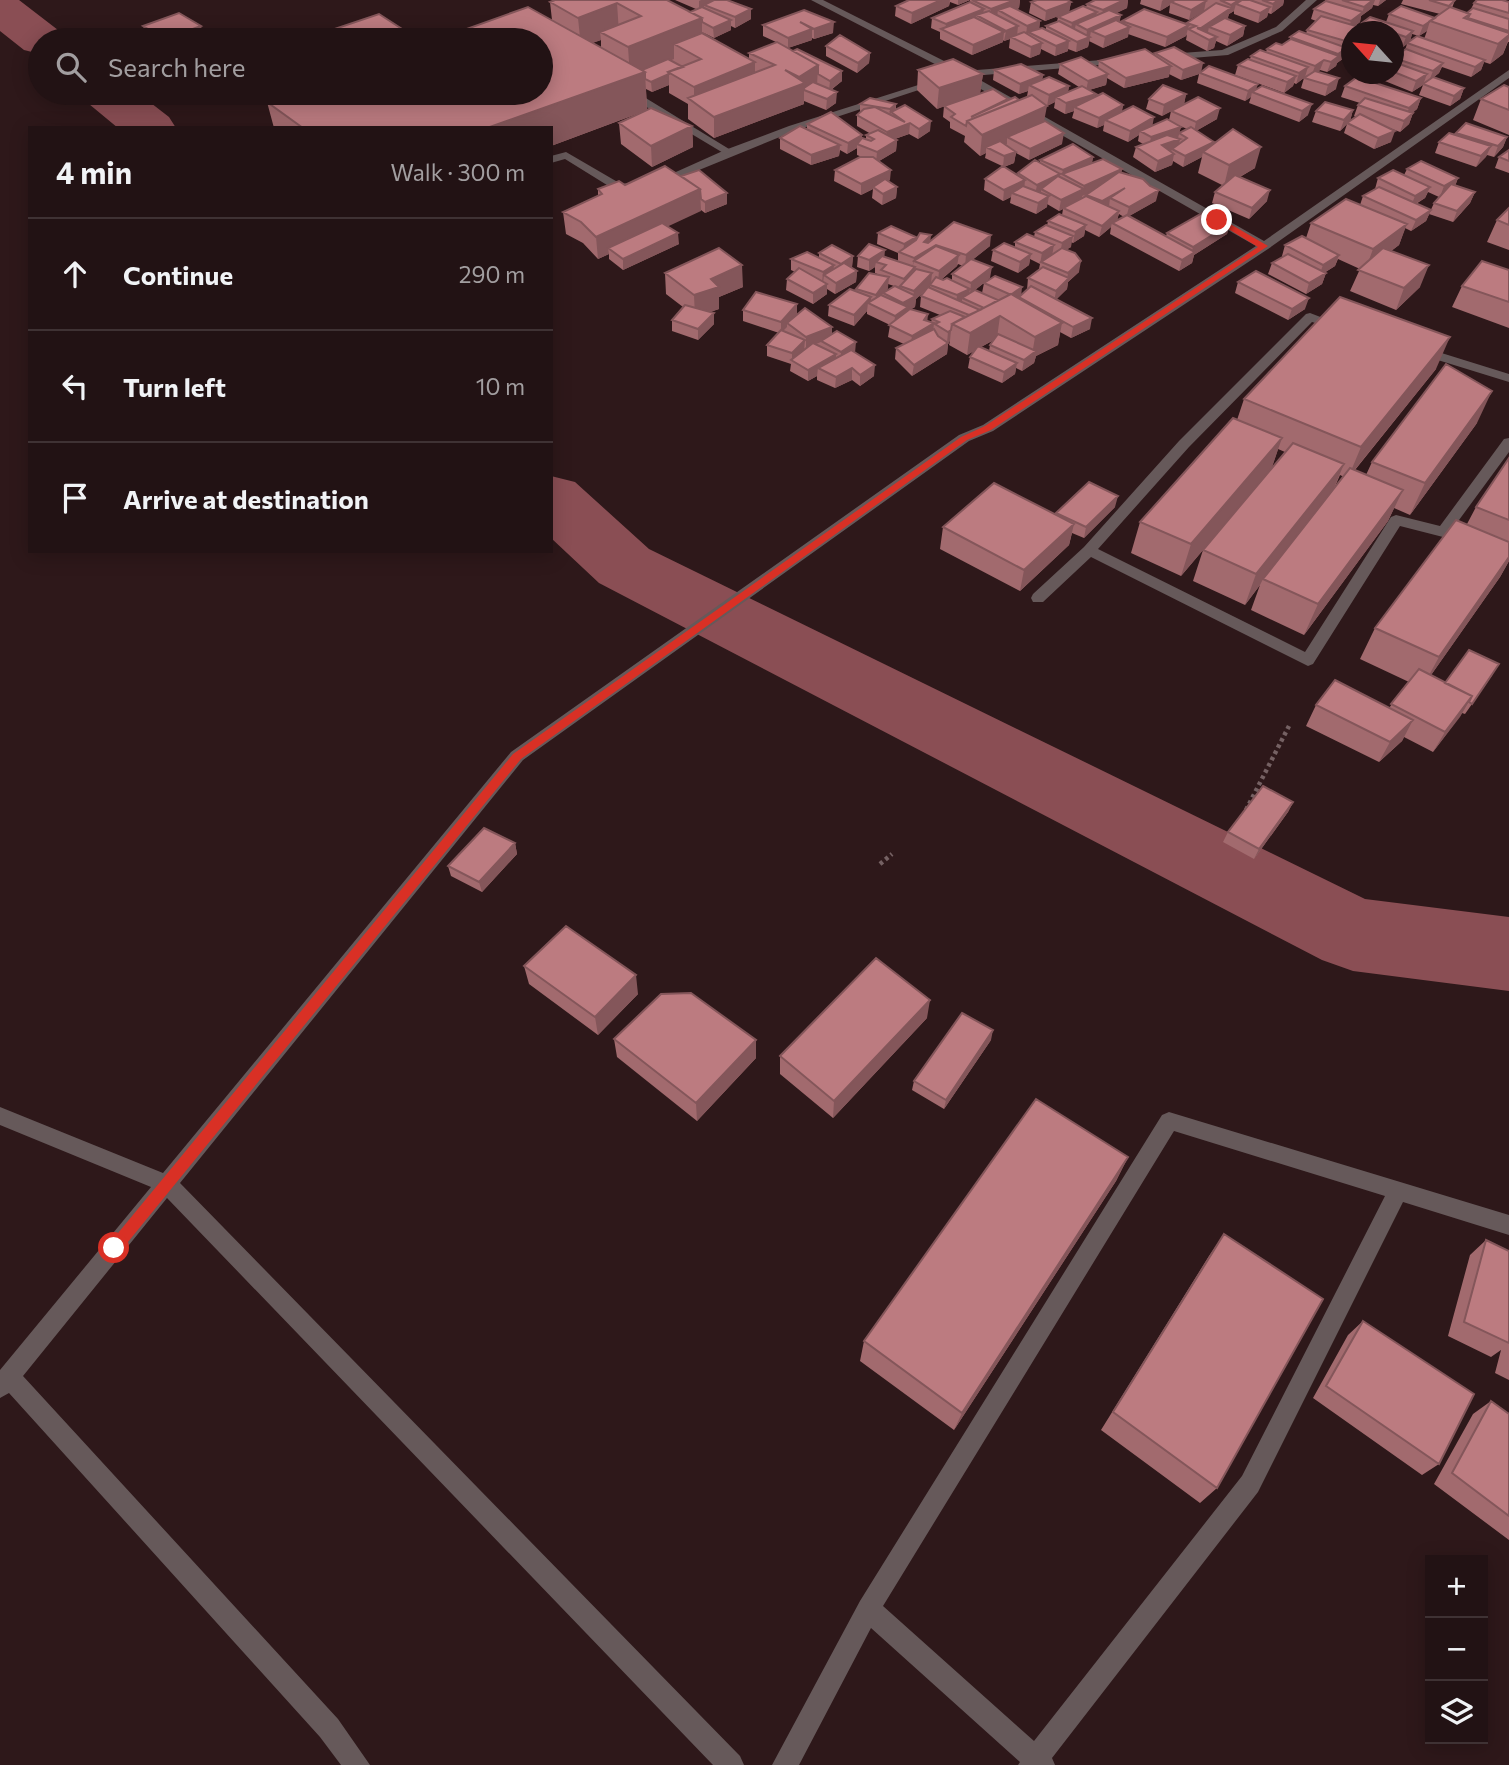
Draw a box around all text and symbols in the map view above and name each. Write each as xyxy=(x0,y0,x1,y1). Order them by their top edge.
north arrow xyxy=(1341,21,1404,84)
search box xyxy=(28,28,553,105)
icon: search xyxy=(52,48,90,86)
text: Search here xyxy=(108,51,246,82)
text: 4 min xyxy=(56,153,132,190)
text: Walk · 300 m xyxy=(391,158,525,186)
route end xyxy=(1201,204,1232,235)
icon: ahead xyxy=(56,255,94,293)
text: Continue xyxy=(123,259,233,290)
text: 290 m xyxy=(459,260,525,288)
icon: left xyxy=(56,367,94,405)
text: Turn left xyxy=(123,371,226,402)
text: 10 m xyxy=(476,372,525,400)
icon: arrive xyxy=(56,479,94,517)
text: Arrive at destination xyxy=(123,483,369,514)
route start xyxy=(98,1232,129,1263)
map controls xyxy=(1425,1555,1488,1744)
button: + xyxy=(1425,1555,1488,1618)
button: − xyxy=(1425,1618,1488,1681)
button: layers xyxy=(1425,1681,1488,1744)

